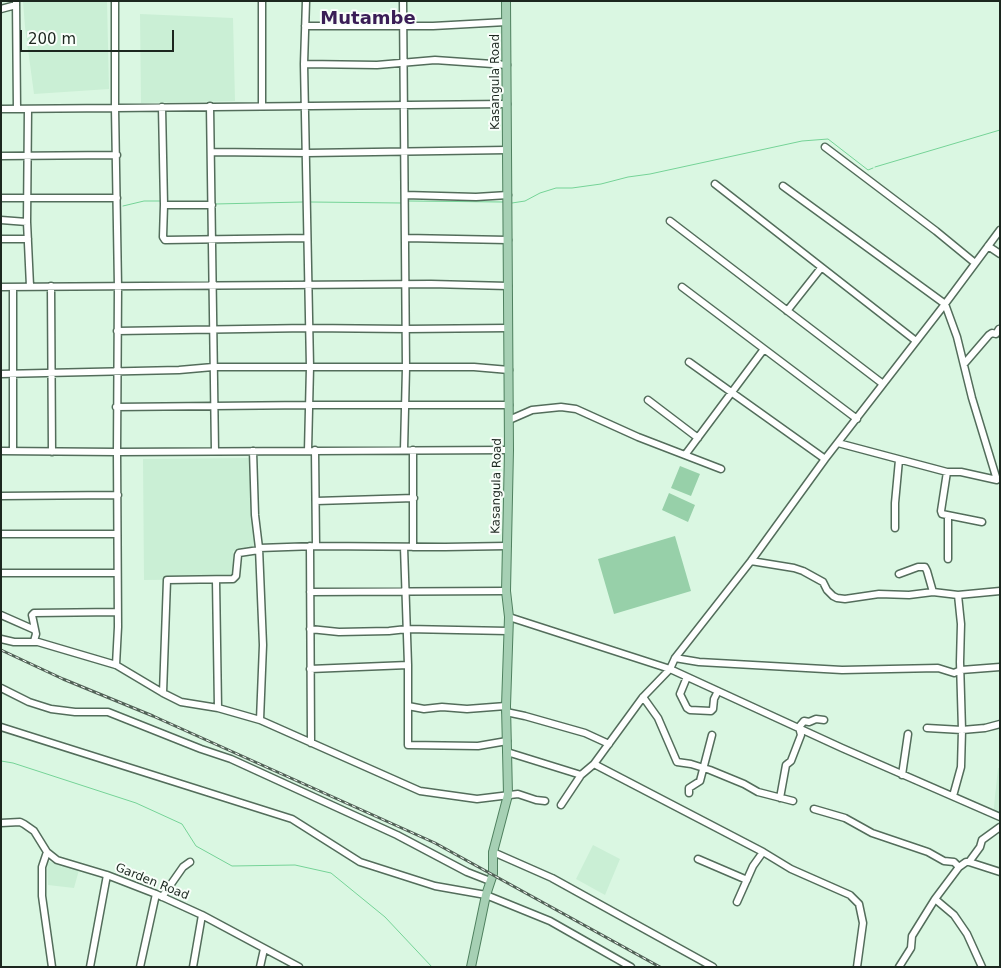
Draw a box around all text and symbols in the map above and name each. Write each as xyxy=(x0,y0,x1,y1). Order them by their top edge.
district label: Mutambe xyxy=(320,8,416,30)
scale bar xyxy=(22,20,176,52)
text: 200 m xyxy=(28,30,76,48)
street label: Kasangula Road xyxy=(489,34,503,130)
street label: Kasangula Road xyxy=(489,438,505,534)
street label: Garden Road xyxy=(113,861,191,903)

